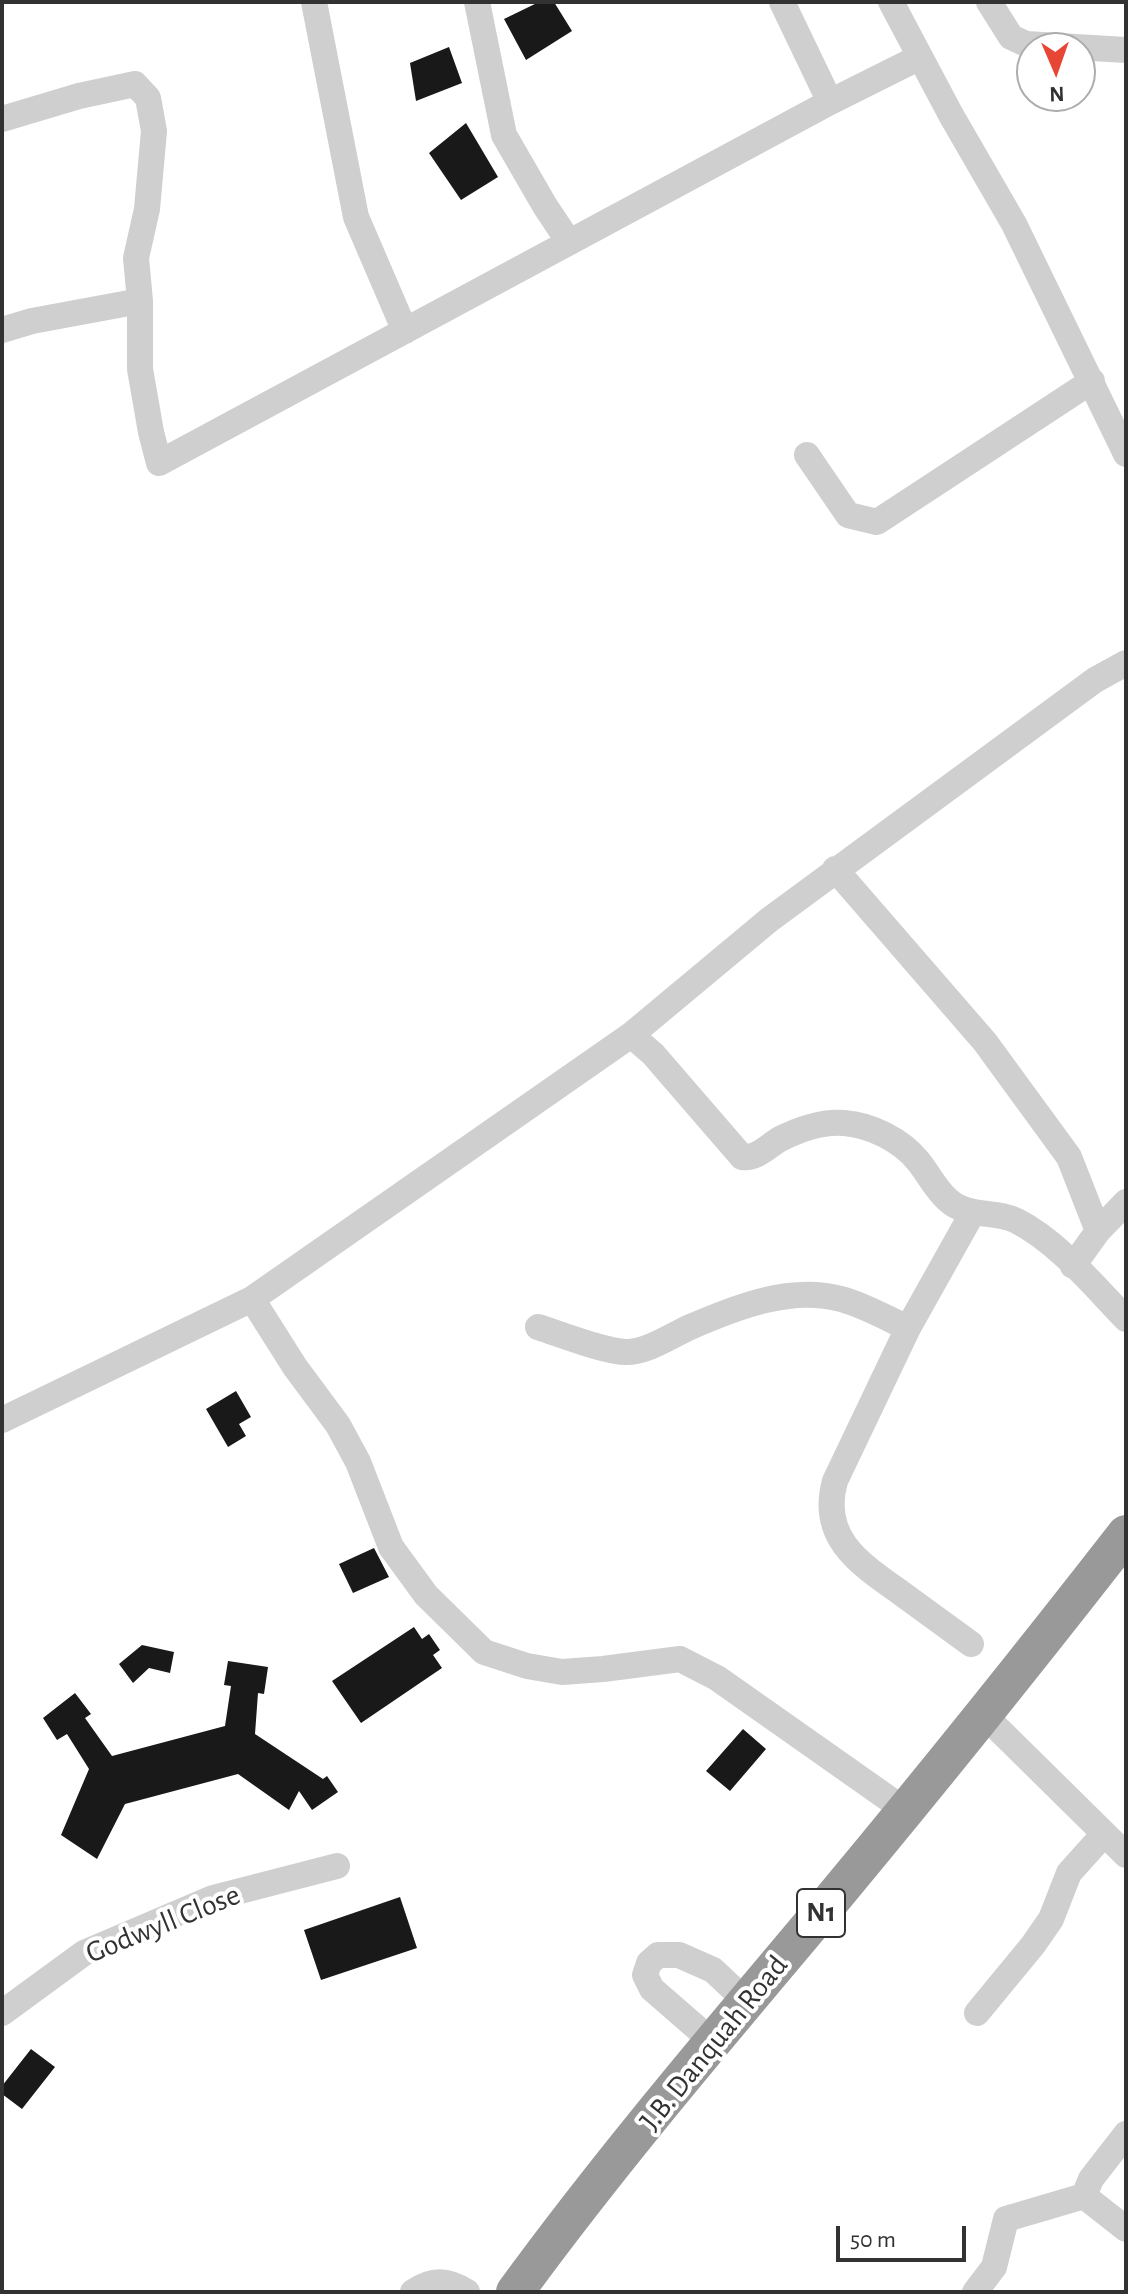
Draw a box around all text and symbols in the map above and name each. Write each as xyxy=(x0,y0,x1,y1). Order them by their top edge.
north arrow xyxy=(1016,32,1096,112)
text: N xyxy=(1049,83,1065,105)
street label: Godwyll Close xyxy=(81,1877,245,1971)
road number: N1 xyxy=(797,1889,845,1937)
street label: J.B. Danquah Road xyxy=(632,1948,796,2138)
scale bar xyxy=(840,2210,970,2260)
text: 50 m xyxy=(850,2228,896,2252)

